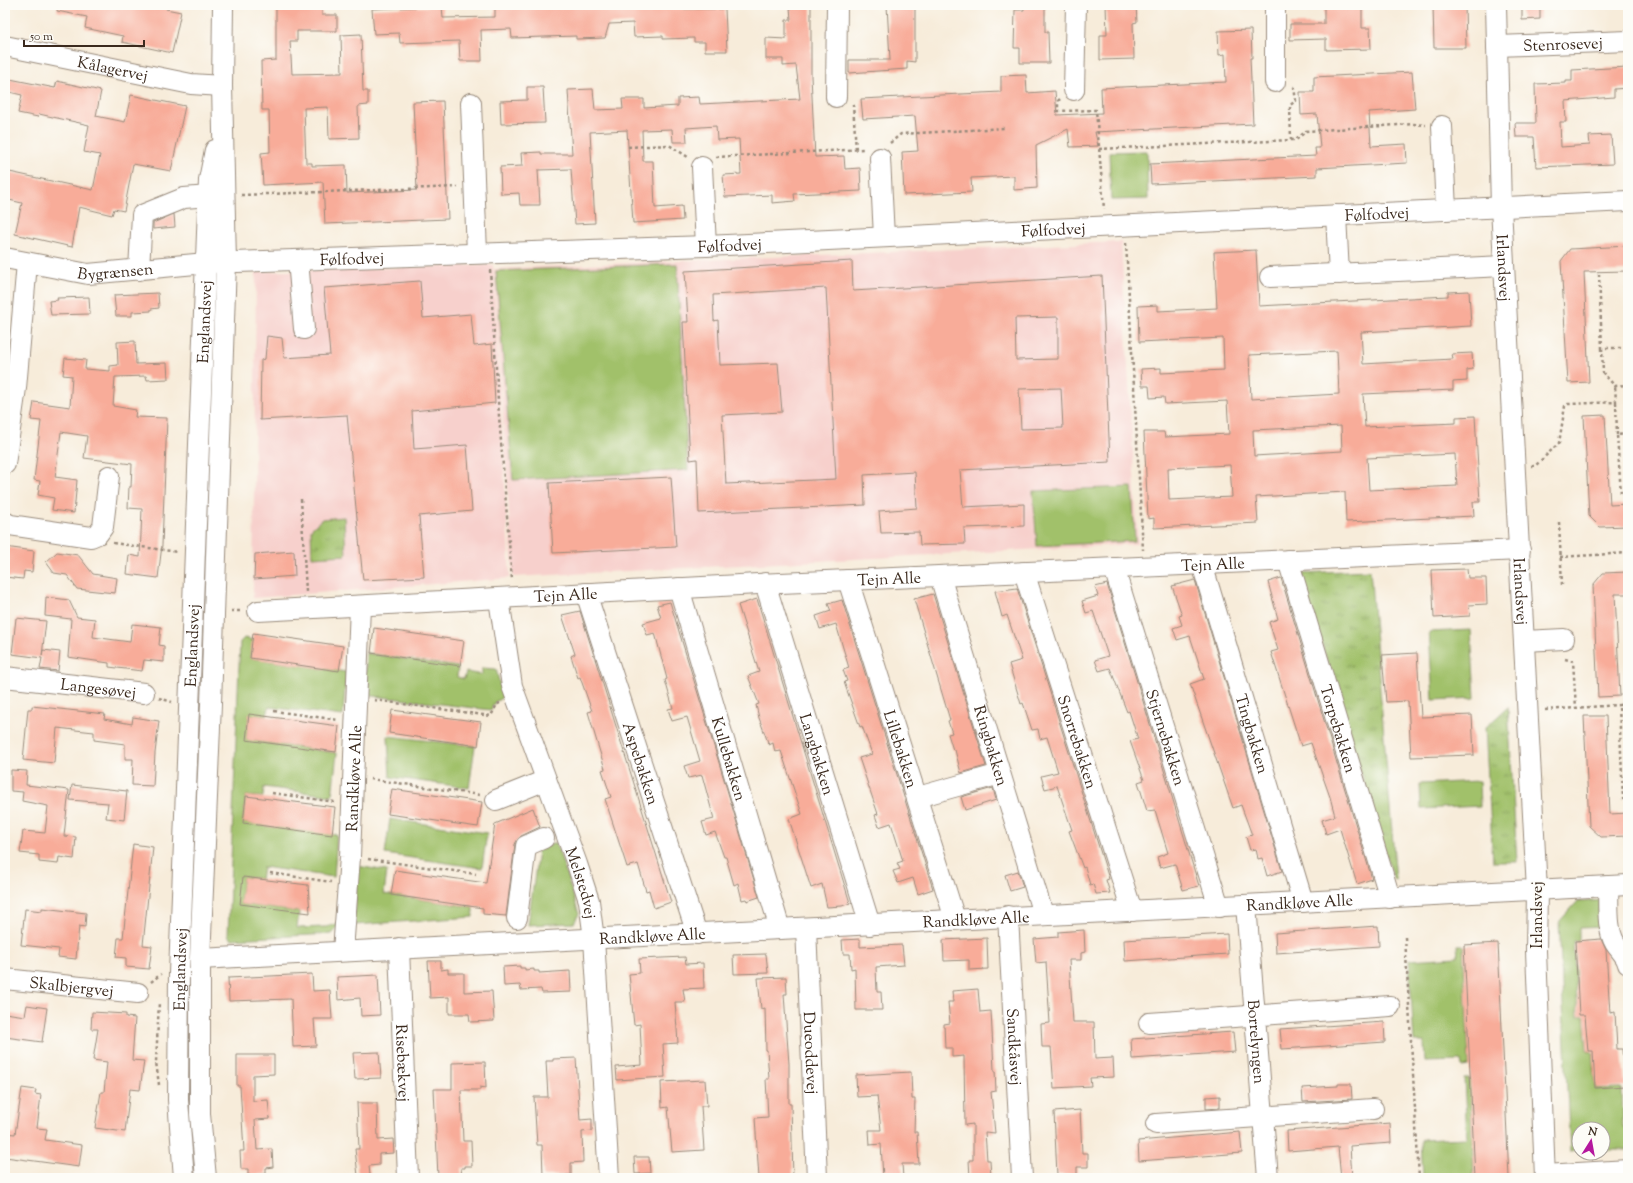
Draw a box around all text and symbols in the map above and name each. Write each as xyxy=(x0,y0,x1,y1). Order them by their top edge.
scale bar xyxy=(24,22,144,48)
text: 50 m xyxy=(29,28,53,46)
street label: Stenrosevej xyxy=(1523,33,1603,59)
street label: Kålagervej xyxy=(75,52,150,89)
street label: Følfodvej xyxy=(1344,203,1410,229)
street label: Følfodvej xyxy=(1021,218,1086,245)
street label: Følfodvej xyxy=(697,234,762,260)
street label: Irlandsvej xyxy=(1488,234,1515,302)
street label: Følfodvej xyxy=(319,248,385,273)
street label: Bygrænsen xyxy=(75,259,155,288)
street label: Englandsvej xyxy=(193,280,219,364)
street label: Tejn Alle xyxy=(1181,553,1245,579)
street label: Irlandsvej xyxy=(1505,557,1532,626)
street label: Tejn Alle xyxy=(857,568,922,594)
street label: Tejn Alle xyxy=(533,584,598,610)
street label: Englandsvej xyxy=(181,604,207,687)
street label: Langesøvej xyxy=(59,674,137,706)
street label: Torpebakken xyxy=(1312,682,1361,777)
street label: Stjernebakken xyxy=(1138,687,1190,789)
street label: Tingbakken xyxy=(1227,692,1273,777)
street label: Snorrebakken xyxy=(1050,693,1102,793)
street label: Ringbakken xyxy=(966,703,1012,790)
street label: Lillebakken xyxy=(876,708,922,792)
street label: Langbakken xyxy=(792,711,839,799)
street label: Kullebakken xyxy=(704,715,751,805)
street label: Aspebakken xyxy=(615,720,663,809)
street label: Randkløve Alle xyxy=(342,725,369,832)
street label: Melstedvej xyxy=(558,844,600,920)
street label: Irlandsvej xyxy=(1527,881,1550,949)
street label: Randkløve Alle xyxy=(1246,890,1354,919)
street label: Randkløve Alle xyxy=(922,907,1030,936)
street label: Randkløve Alle xyxy=(599,924,706,952)
street label: Englandsvej xyxy=(170,927,195,1011)
street label: Skalbjergvej xyxy=(28,973,115,1004)
street label: Borrelyngen xyxy=(1240,999,1269,1085)
street label: Sandkåsvej xyxy=(999,1008,1026,1086)
street label: Dueoddevej xyxy=(796,1011,822,1095)
street label: Risebækvej xyxy=(388,1024,414,1102)
north arrow xyxy=(1571,1121,1611,1161)
text: N xyxy=(1586,1123,1599,1141)

